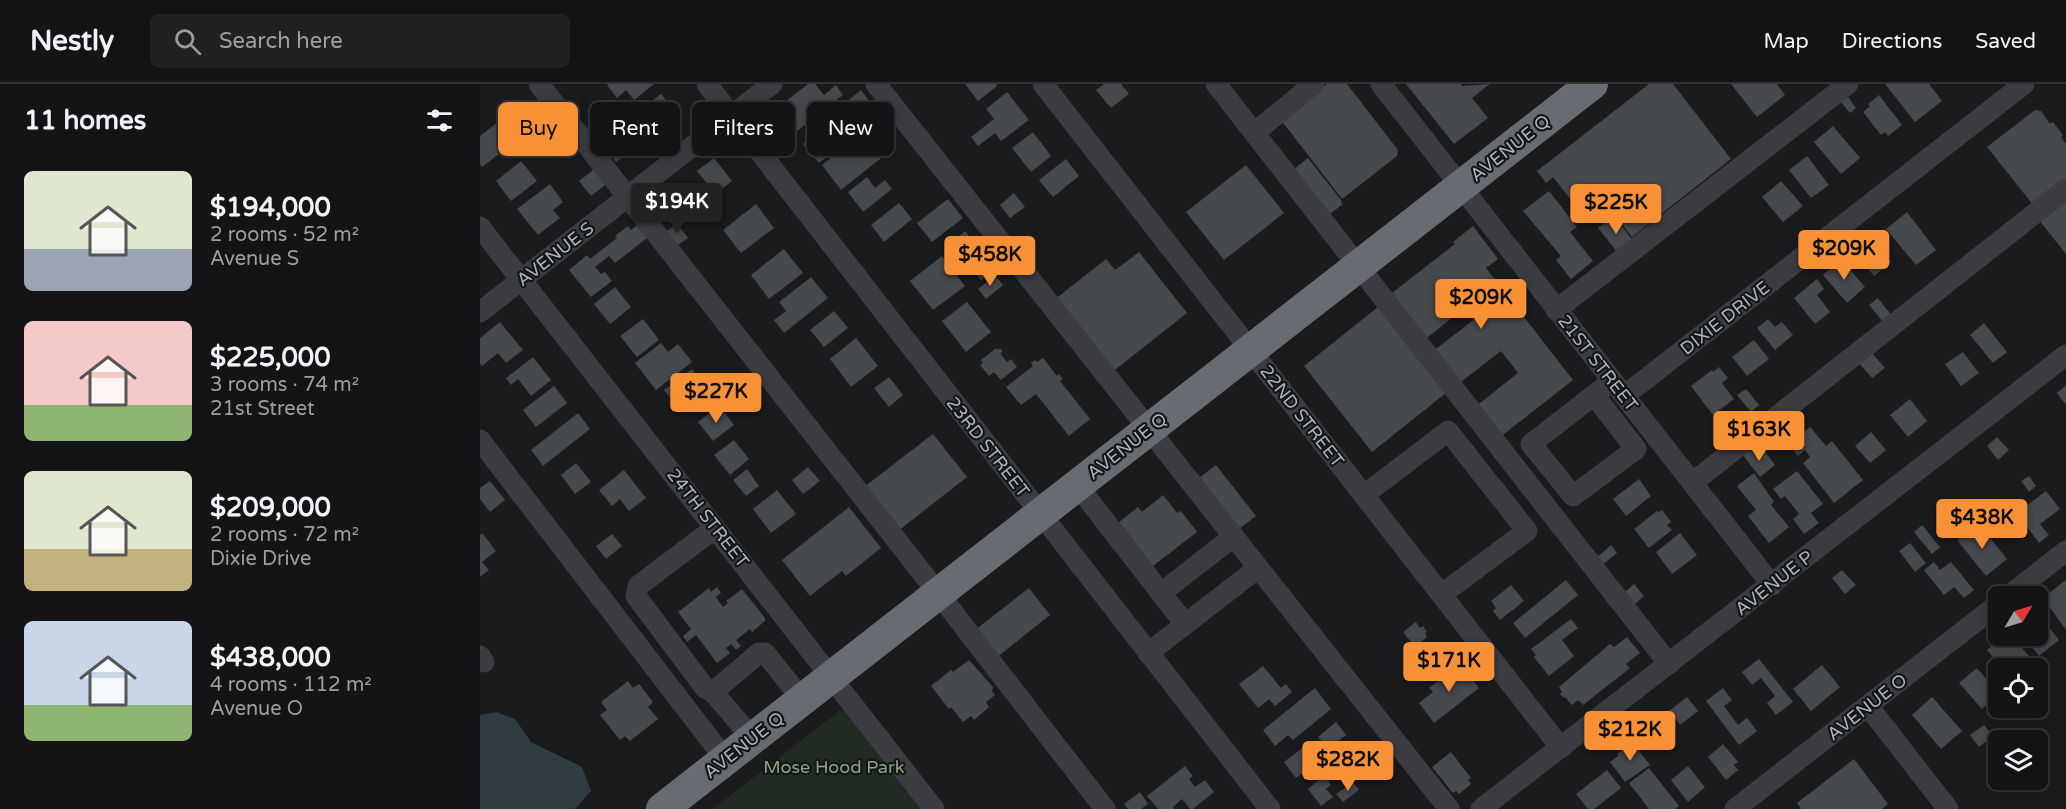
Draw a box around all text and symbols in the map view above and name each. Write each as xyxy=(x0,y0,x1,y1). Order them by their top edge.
search box xyxy=(150,14,570,68)
text: Nestly xyxy=(30,24,114,58)
icon: search xyxy=(171,25,204,58)
text: Search here xyxy=(219,28,343,54)
text: Map xyxy=(1763,29,1809,54)
text: Directions xyxy=(1842,29,1942,54)
text: Saved xyxy=(1975,29,2036,54)
chip: Buy xyxy=(498,102,578,156)
chip: Rent xyxy=(590,102,680,156)
chip: Filters xyxy=(692,102,795,156)
chip: New xyxy=(807,102,894,156)
icon: filters xyxy=(423,104,456,137)
text: 11 homes xyxy=(24,105,146,136)
street label: AVENUE Q xyxy=(1466,110,1554,186)
pin: $194K xyxy=(635,183,719,234)
pin: $225K xyxy=(1574,184,1658,235)
text: $194K xyxy=(645,190,709,214)
text: $225K xyxy=(1584,191,1648,215)
text: $194,000 xyxy=(210,192,331,223)
icon: home xyxy=(72,195,144,267)
street label: AVENUE S xyxy=(512,217,598,291)
text: 2 rooms · 52 m² xyxy=(210,223,359,247)
pin: $209K xyxy=(1802,230,1886,281)
pin: $458K xyxy=(948,236,1032,287)
text: $209K xyxy=(1812,237,1876,261)
text: $458K xyxy=(958,243,1022,267)
text: Avenue S xyxy=(210,247,299,271)
street label: DIXIE DRIVE xyxy=(1676,276,1774,360)
pin: $209K xyxy=(1439,279,1523,330)
text: $209K xyxy=(1449,286,1513,310)
street label: 21ST STREET xyxy=(1553,310,1643,416)
text: $225,000 xyxy=(210,342,330,373)
icon: home xyxy=(72,345,144,417)
street label: 22ND STREET xyxy=(1255,361,1349,471)
text: 3 rooms · 74 m² xyxy=(210,373,359,397)
pin: $227K xyxy=(674,373,758,424)
text: $227K xyxy=(684,380,748,404)
street label: 23RD STREET xyxy=(942,392,1034,502)
text: 21st Street xyxy=(210,397,315,421)
street label: AVENUE Q xyxy=(1083,408,1171,484)
pin: $163K xyxy=(1717,411,1801,462)
text: $163K xyxy=(1727,418,1791,442)
street label: 24TH STREET xyxy=(662,464,754,572)
text: $209,000 xyxy=(210,492,331,523)
icon: home xyxy=(72,495,144,567)
pin: $438K xyxy=(1940,499,2024,550)
text: $438K xyxy=(1950,506,2014,530)
text: 2 rooms · 72 m² xyxy=(210,523,359,547)
street label: AVENUE P xyxy=(1731,546,1817,620)
text: Dixie Drive xyxy=(210,547,311,571)
north arrow xyxy=(1988,586,2048,646)
map controls xyxy=(1988,586,2048,790)
text: $438,000 xyxy=(210,642,331,673)
pin: $171K xyxy=(1407,642,1491,693)
icon: home xyxy=(72,645,144,717)
text: $171K xyxy=(1417,649,1481,673)
button: locate xyxy=(1988,658,2048,718)
street label: AVENUE O xyxy=(1823,669,1911,745)
text: 4 rooms · 112 m² xyxy=(210,673,372,697)
text: Avenue O xyxy=(210,697,303,721)
street label: AVENUE Q xyxy=(700,707,788,783)
pin: $212K xyxy=(1588,711,1672,762)
text: $212K xyxy=(1598,718,1662,742)
button: layers xyxy=(1988,730,2048,790)
pin: $282K xyxy=(1306,741,1390,792)
text: $282K xyxy=(1316,748,1380,772)
park label: Mose Hood Park xyxy=(763,756,905,778)

